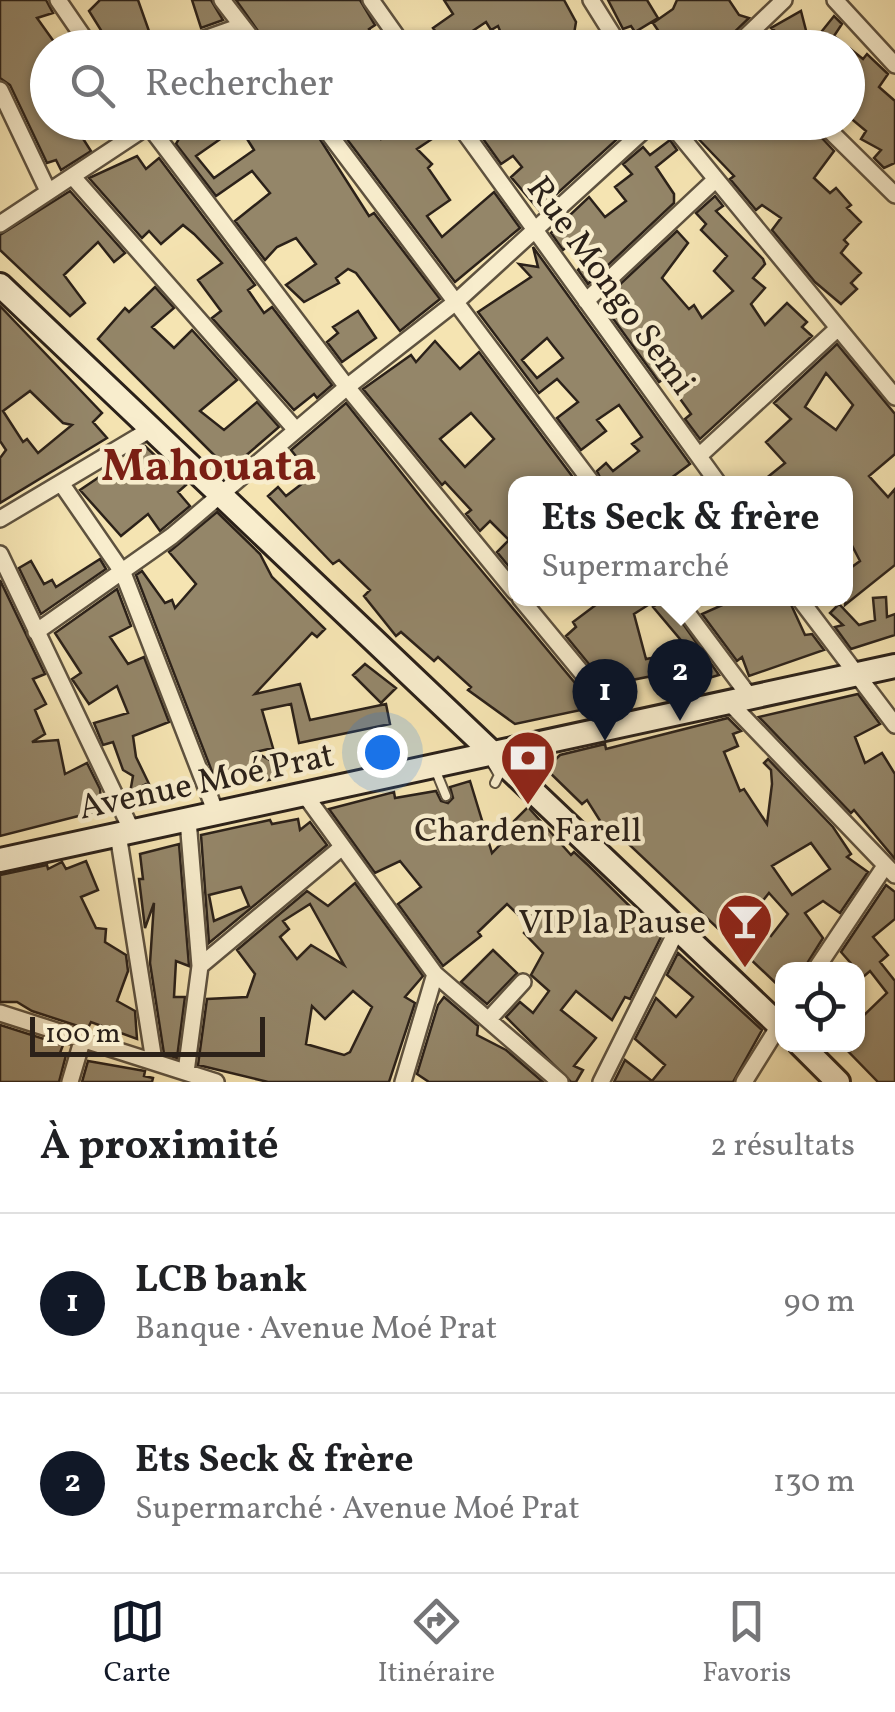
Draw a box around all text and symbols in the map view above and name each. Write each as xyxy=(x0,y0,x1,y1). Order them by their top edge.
search box xyxy=(30,30,865,140)
icon: search xyxy=(65,58,120,113)
text: Rechercher xyxy=(145,59,333,112)
street label: Rue Mongo Semi xyxy=(514,168,705,406)
district label: Mahouata xyxy=(101,437,317,500)
popup xyxy=(508,476,853,606)
text: Ets Seck & frère xyxy=(541,493,820,546)
text: Supermarché xyxy=(541,546,729,590)
pin: 2 xyxy=(648,638,712,721)
pin: 1 xyxy=(572,658,638,741)
your location xyxy=(357,727,408,778)
bank icon: Charden Farell xyxy=(498,728,558,807)
street label: Avenue Moé Prat xyxy=(75,732,339,833)
place label: Charden Farell xyxy=(414,808,642,856)
bar icon: VIP la Pause xyxy=(715,891,775,970)
place label: VIP la Pause xyxy=(518,900,706,948)
map controls xyxy=(775,962,865,1052)
button: locate xyxy=(775,962,865,1052)
scale bar xyxy=(30,1012,265,1056)
text: 100 m xyxy=(45,1015,120,1054)
text: À proximité xyxy=(40,1118,279,1177)
text: 2 résultats xyxy=(710,1125,855,1169)
text: LCB bank xyxy=(135,1255,307,1308)
text: 1 xyxy=(66,1281,79,1325)
text: 90 m xyxy=(784,1281,855,1325)
text: Banque · Avenue Moé Prat xyxy=(135,1308,497,1352)
text: Ets Seck & frère xyxy=(135,1435,414,1488)
text: 2 xyxy=(64,1461,81,1505)
text: 130 m xyxy=(773,1461,855,1505)
text: Supermarché · Avenue Moé Prat xyxy=(135,1488,580,1532)
tab: Carte xyxy=(104,1594,170,1693)
tab: Itinéraire xyxy=(378,1594,495,1693)
tab: Favoris xyxy=(702,1594,791,1693)

